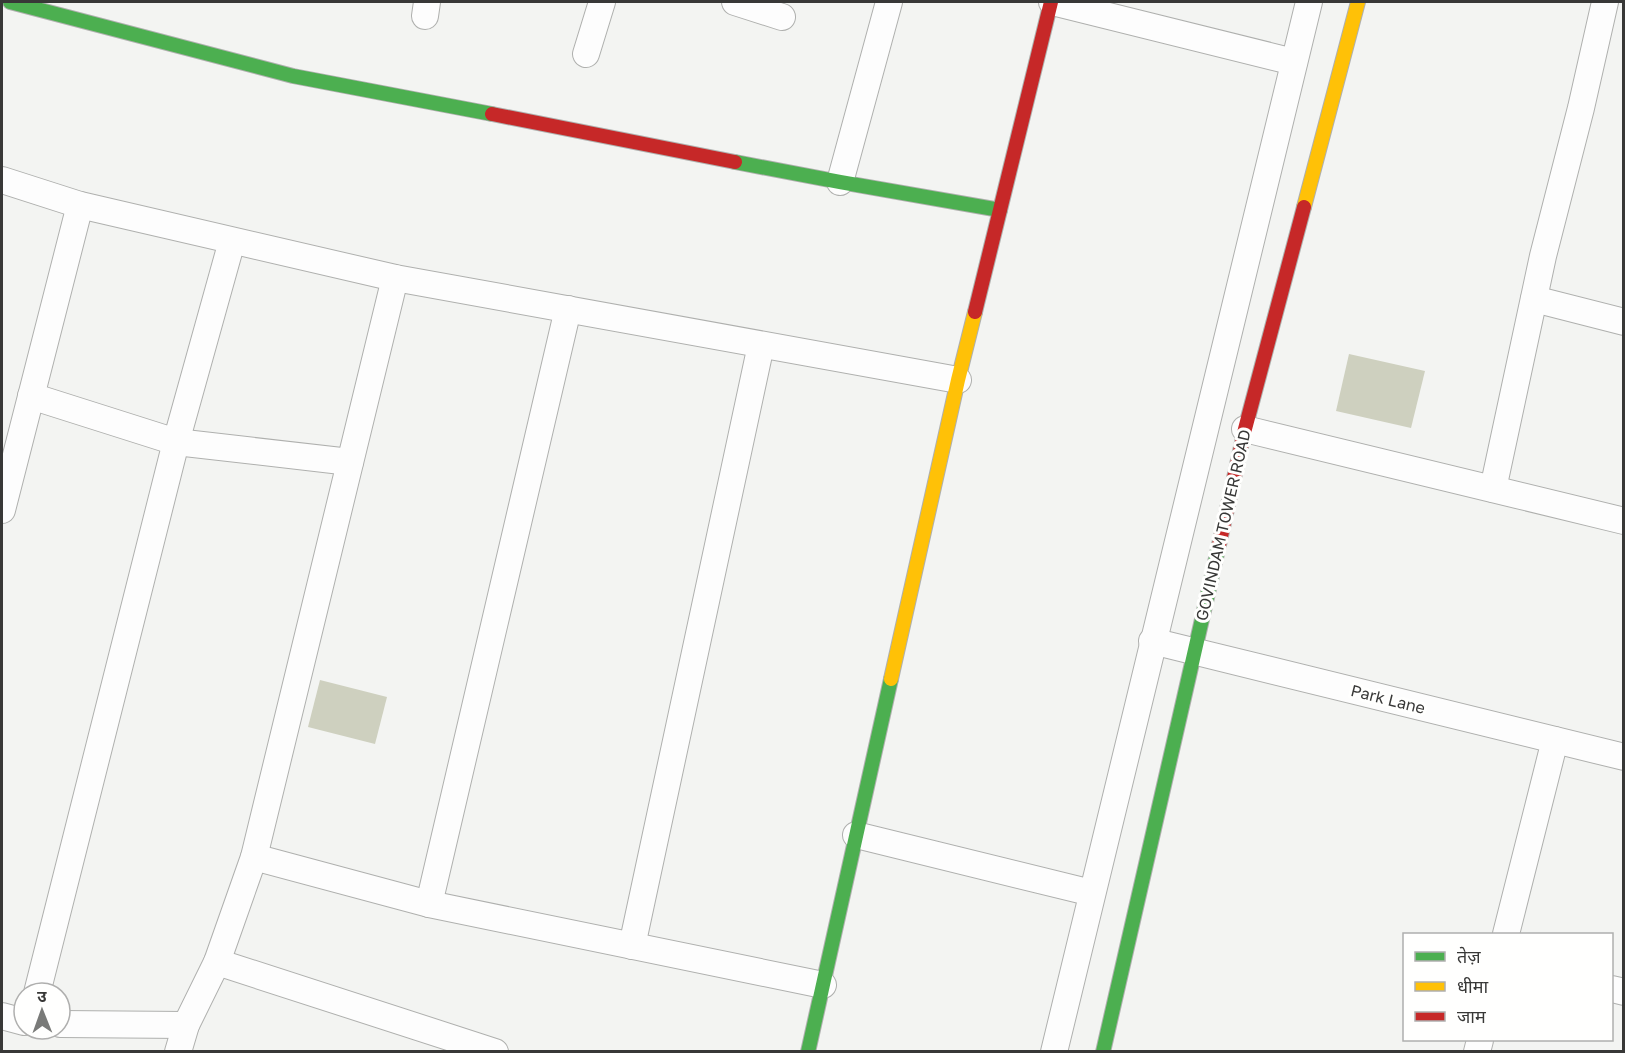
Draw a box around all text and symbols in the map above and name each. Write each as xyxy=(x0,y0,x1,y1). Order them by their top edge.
street label: GOVINDAM TOWER ROAD xyxy=(1191,427,1255,623)
street label: Park Lane xyxy=(1349,680,1427,718)
legend xyxy=(1403,933,1613,1041)
text: तेज़ xyxy=(1457,945,1481,967)
text: धीमा xyxy=(1457,975,1488,997)
north arrow xyxy=(12,981,72,1041)
text: उ xyxy=(37,986,47,1006)
text: जाम xyxy=(1457,1005,1487,1027)

